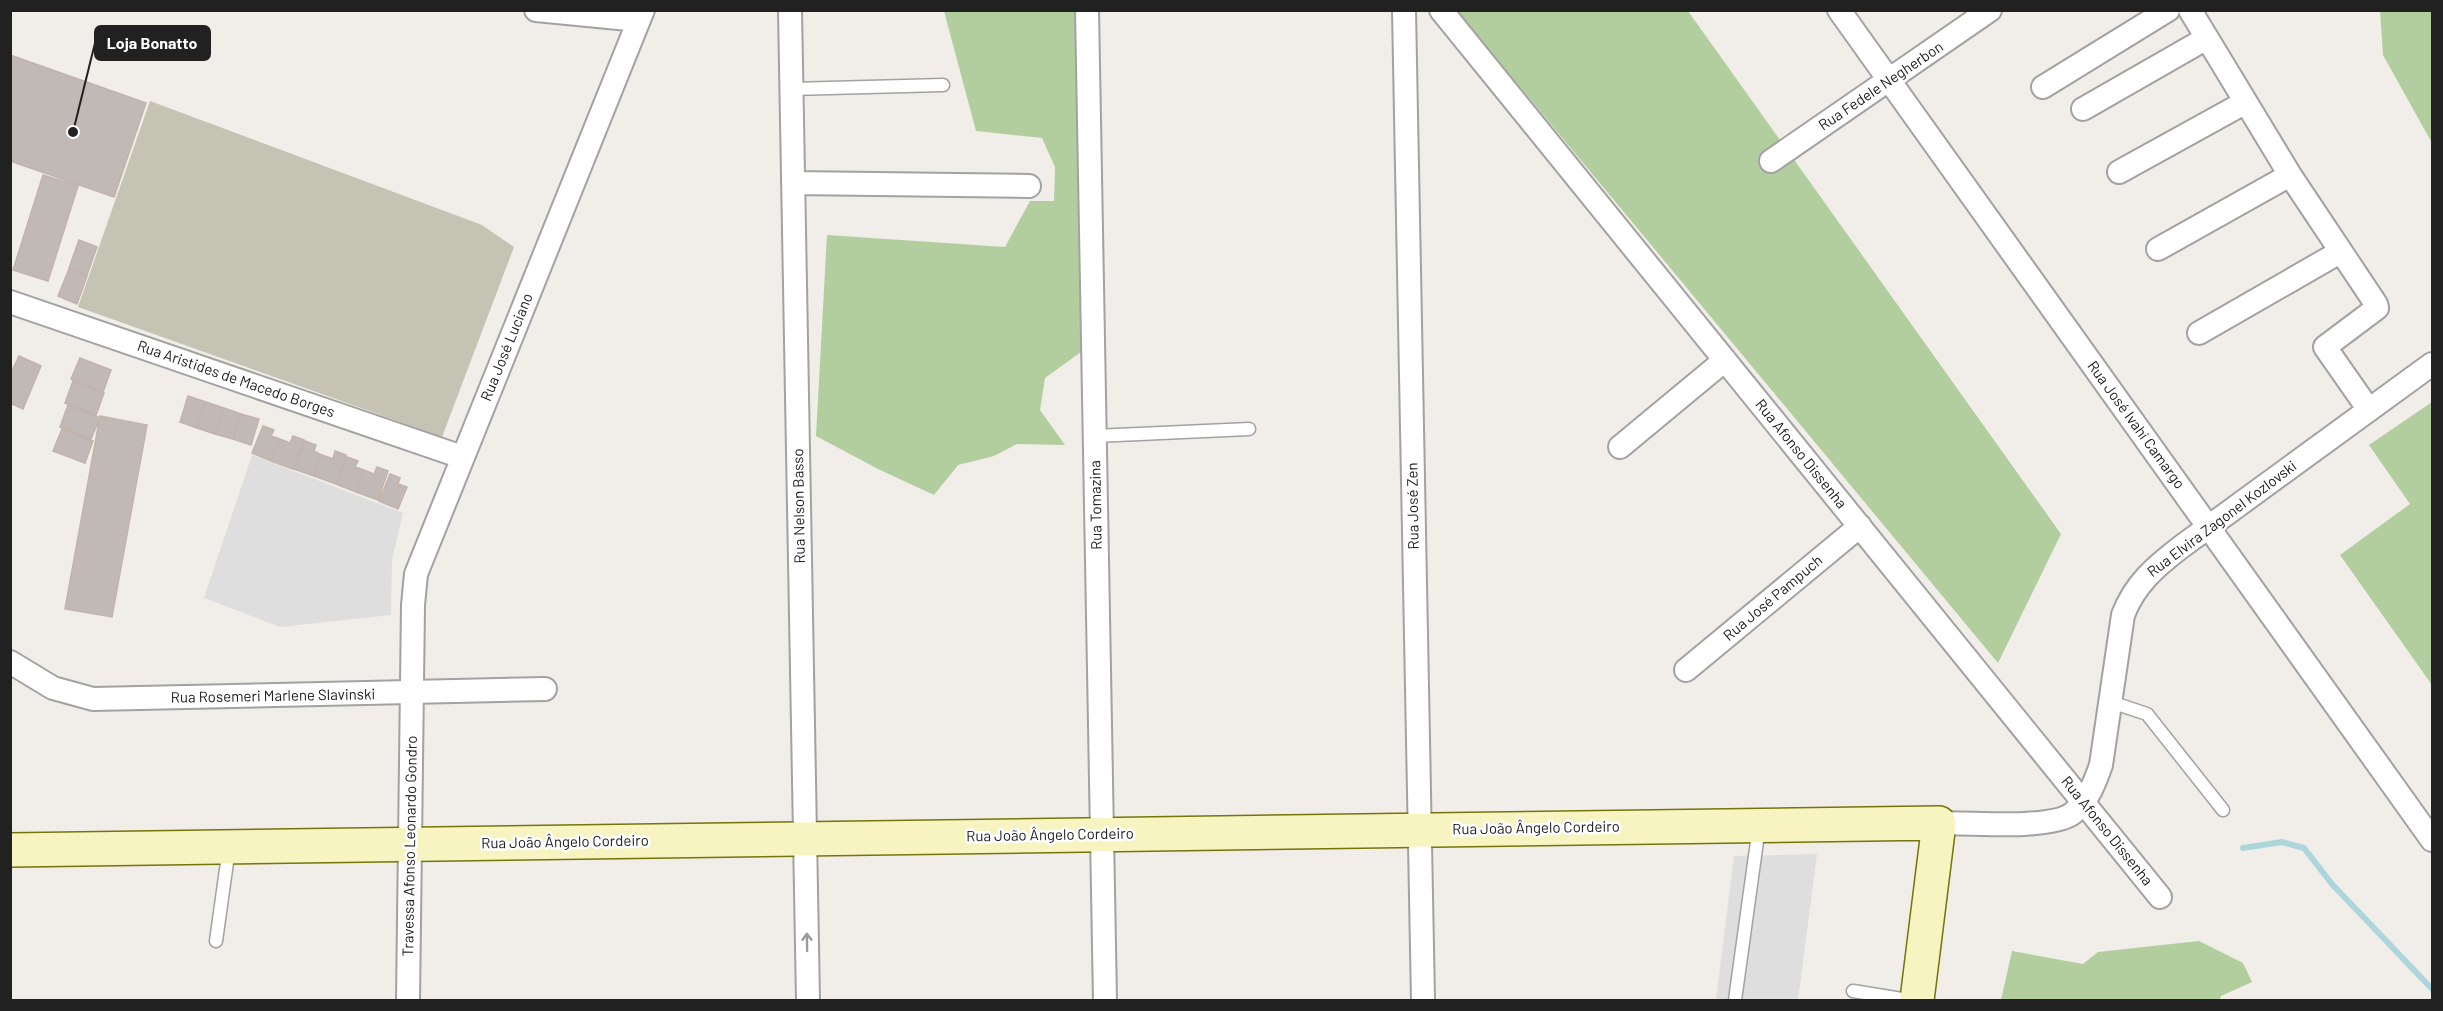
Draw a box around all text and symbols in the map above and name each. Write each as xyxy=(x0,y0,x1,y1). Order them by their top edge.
callout: Loja Bonatto xyxy=(95,26,210,60)
text: Loja Bonatto xyxy=(107,33,197,52)
street label: Rua Fedele Negherbon xyxy=(1815,37,1946,134)
street label: Rua José Luciano xyxy=(476,290,536,403)
street label: Rua Aristides de Macedo Borges xyxy=(135,336,337,420)
street label: Rua José Ivahí Camargo xyxy=(2084,357,2189,492)
street label: Rua Afonso Dissenha xyxy=(1752,395,1851,512)
street label: Rua Nelson Basso xyxy=(788,448,808,564)
street label: Rua Elvira Zagonel Kozlovski xyxy=(2143,456,2300,580)
street label: Rua Tomazina xyxy=(1085,460,1105,550)
street label: Rua José Zen xyxy=(1402,462,1422,550)
street label: Rua José Pampuch xyxy=(1719,550,1826,644)
street label: Rua Rosemeri Marlene Slavinski xyxy=(171,684,375,706)
street label: Travessa Afonso Leonardo Gondro xyxy=(398,735,420,957)
street label: Rua Afonso Dissenha xyxy=(2058,772,2157,889)
street label: Rua João Ângelo Cordeiro xyxy=(1452,817,1620,837)
street label: Rua João Ângelo Cordeiro xyxy=(966,824,1134,844)
street label: Rua João Ângelo Cordeiro xyxy=(481,831,649,851)
one-way arrow xyxy=(801,933,813,953)

